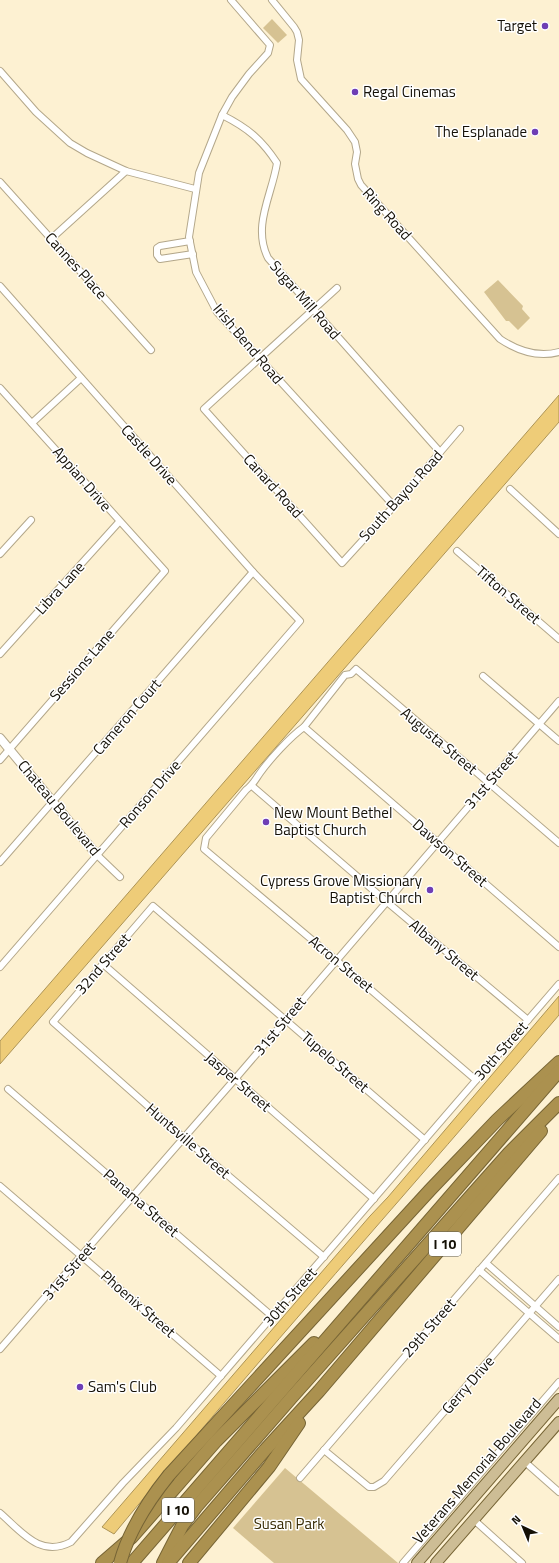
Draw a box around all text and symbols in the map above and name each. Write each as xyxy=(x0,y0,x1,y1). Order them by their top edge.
place label: Target xyxy=(497,14,538,37)
marker: Target xyxy=(540,21,550,31)
place label: Regal Cinemas xyxy=(363,80,456,103)
marker: Regal Cinemas xyxy=(350,87,360,97)
place label: The Esplanade xyxy=(435,120,527,143)
marker: The Esplanade xyxy=(530,127,540,137)
street label: Ring Road xyxy=(357,182,417,245)
street label: Cannes Place xyxy=(40,227,113,304)
street label: Sugar Mill Road xyxy=(264,255,346,344)
street label: Irish Bend Road xyxy=(208,298,289,389)
street label: Castle Drive xyxy=(116,419,183,490)
street label: Appian Drive xyxy=(48,441,117,516)
street label: South Bayou Road xyxy=(353,445,448,546)
street label: Canard Road xyxy=(238,448,309,523)
street label: Libra Lane xyxy=(29,556,90,619)
street label: Tifton Street xyxy=(471,560,546,630)
street label: Sessions Lane xyxy=(44,623,120,706)
street label: Cameron Court xyxy=(87,673,167,760)
street label: Augusta Street xyxy=(396,701,483,780)
street label: 31st Street xyxy=(459,745,523,814)
street label: Ronson Drive xyxy=(113,754,186,833)
street label: Chateau Boulevard xyxy=(12,755,106,861)
place label: New Mount Bethel Baptist Church xyxy=(274,801,392,841)
street label: Dawson Street xyxy=(408,813,494,892)
marker: New Mount Bethel Baptist Church xyxy=(261,817,271,827)
place label: Cypress Grove Missionary Baptist Church xyxy=(260,869,422,909)
marker: Cypress Grove Missionary Baptist Church xyxy=(425,885,435,895)
street label: Albany Street xyxy=(404,913,485,986)
street label: 32nd Street xyxy=(69,927,136,999)
street label: Acron Street xyxy=(304,930,379,998)
street label: 31st Street xyxy=(248,991,312,1060)
street label: 30th Street xyxy=(468,1015,533,1085)
street label: Tupelo Street xyxy=(296,1026,375,1098)
street label: Jasper Street xyxy=(200,1046,277,1118)
street label: Huntsville Street xyxy=(141,1097,236,1184)
street label: Panama Street xyxy=(98,1163,185,1243)
road number: I 10 xyxy=(429,1232,461,1256)
street label: 31st Street xyxy=(37,1236,101,1305)
street label: 30th Street xyxy=(257,1261,322,1331)
street label: Phoenix Street xyxy=(96,1265,181,1343)
street label: 29th Street xyxy=(396,1292,461,1362)
street label: Gerry Drive xyxy=(436,1351,499,1419)
place label: Sam's Club xyxy=(88,1375,157,1398)
marker: Sam's Club xyxy=(75,1382,85,1392)
street label: Veterans Memorial Boulevard xyxy=(407,1393,546,1549)
road number: I 10 xyxy=(162,1498,194,1522)
north arrow xyxy=(503,1507,543,1547)
text: N xyxy=(508,1511,524,1528)
park label: Susan Park xyxy=(254,1512,324,1535)

